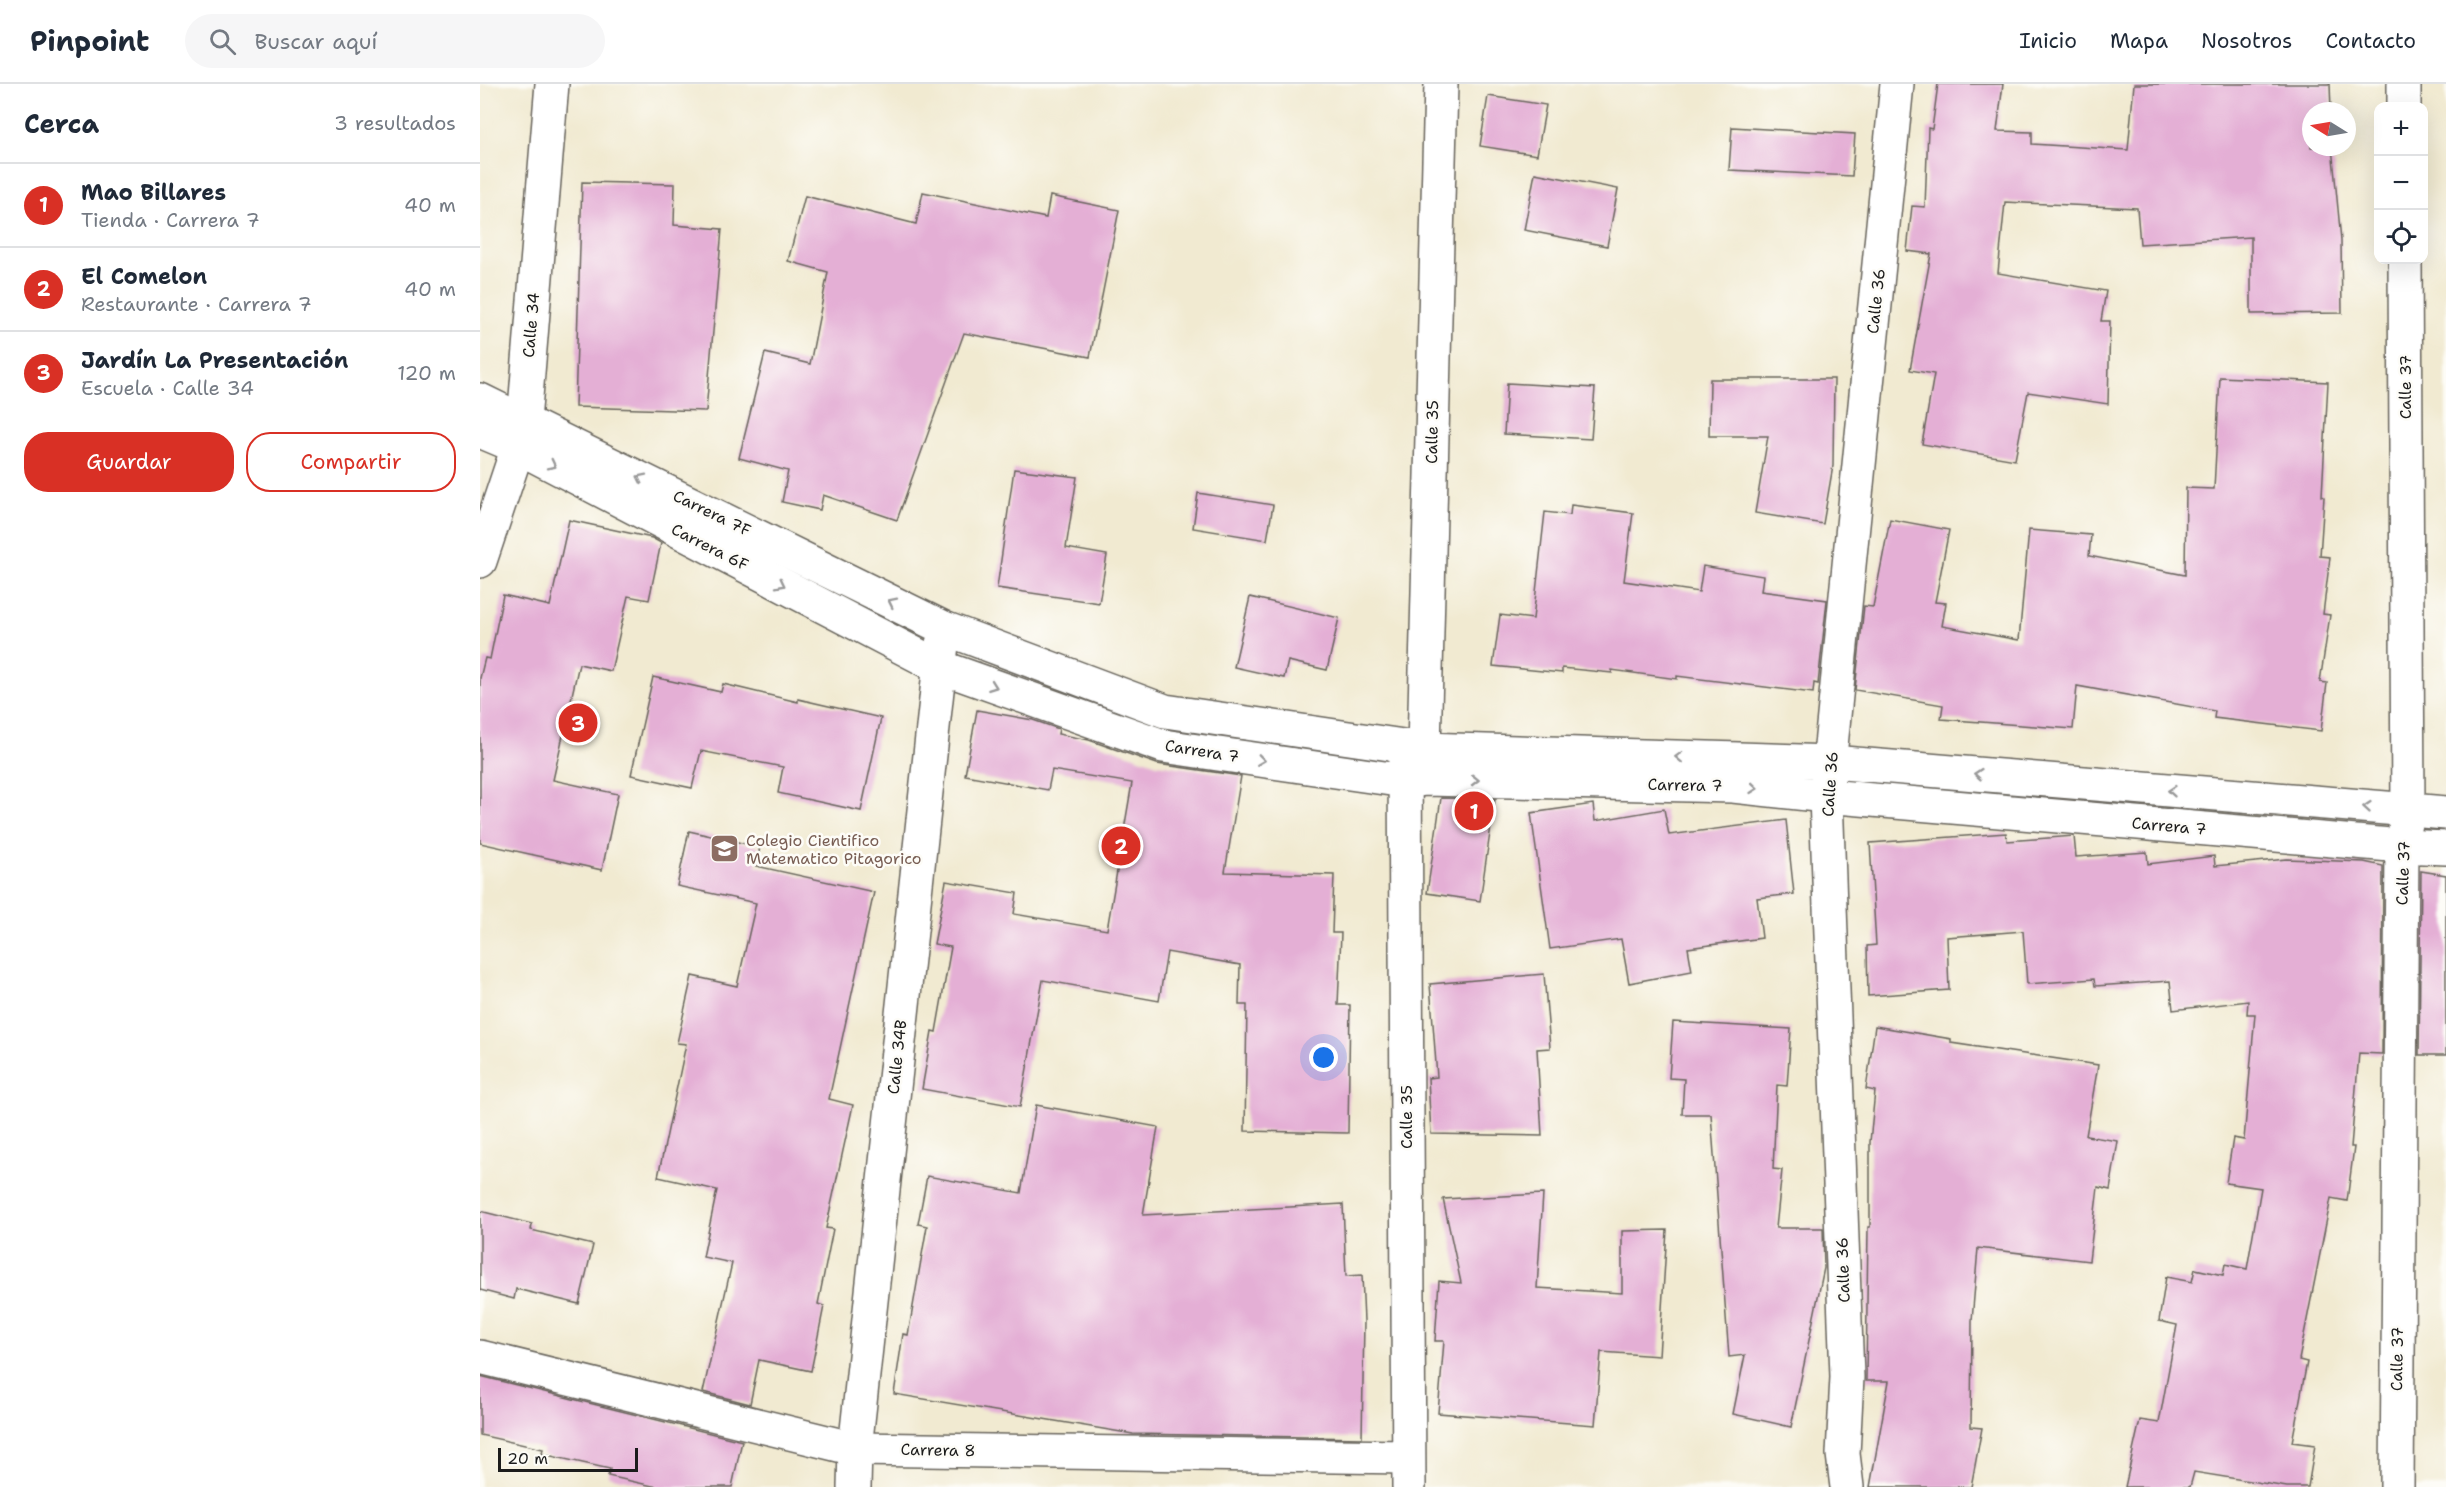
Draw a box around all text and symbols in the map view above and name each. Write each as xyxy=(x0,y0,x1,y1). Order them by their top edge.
search box xyxy=(185,14,605,68)
text: Pinpoint xyxy=(30,22,149,60)
icon: search xyxy=(206,25,239,58)
text: Buscar aquí xyxy=(254,27,378,56)
text: Inicio xyxy=(2019,27,2077,55)
text: Mapa xyxy=(2110,27,2168,55)
text: Nosotros xyxy=(2201,27,2292,55)
text: Contacto xyxy=(2325,27,2416,55)
north arrow xyxy=(2302,102,2356,156)
map controls xyxy=(2374,102,2428,264)
button: + xyxy=(2374,102,2428,156)
text: Cerca xyxy=(24,106,99,141)
text: 3 resultados xyxy=(334,110,456,136)
button: − xyxy=(2374,156,2428,210)
text: Mao Billares xyxy=(81,178,226,207)
text: 1 xyxy=(39,192,48,218)
text: 40 m xyxy=(404,192,456,218)
text: Tienda · Carrera 7 xyxy=(81,207,260,233)
button: locate xyxy=(2374,210,2428,264)
text: El Comelon xyxy=(81,262,207,291)
street label: Calle 36 xyxy=(1862,267,1890,335)
text: 2 xyxy=(37,276,51,302)
text: 40 m xyxy=(404,276,456,302)
text: Restaurante · Carrera 7 xyxy=(81,291,312,317)
street label: Calle 34 xyxy=(518,292,544,358)
text: Jardín La Presentación xyxy=(81,346,348,375)
street label: Calle 37 xyxy=(2395,355,2416,419)
text: 3 xyxy=(37,360,51,386)
text: 120 m xyxy=(397,360,456,386)
text: Escuela · Calle 34 xyxy=(81,375,254,401)
street label: Calle 35 xyxy=(1421,400,1443,464)
button: Guardar xyxy=(24,432,234,492)
button: Compartir xyxy=(246,432,456,492)
one-way arrow xyxy=(545,458,556,469)
one-way arrow xyxy=(637,474,648,486)
street label: Carrera 7F xyxy=(670,485,754,541)
street label: Carrera 6F xyxy=(668,519,752,575)
one-way arrow xyxy=(774,577,785,588)
one-way arrow xyxy=(887,597,898,609)
one-way arrow xyxy=(987,678,998,691)
pin: 3 xyxy=(558,700,598,746)
street label: Carrera 7 xyxy=(1163,735,1241,767)
one-way arrow xyxy=(1674,751,1683,764)
street label: Calle 36 xyxy=(1817,751,1843,817)
one-way arrow xyxy=(1256,754,1265,766)
one-way arrow xyxy=(1974,768,1983,781)
one-way arrow xyxy=(1471,774,1480,787)
street label: Carrera 7 xyxy=(1647,774,1723,796)
one-way arrow xyxy=(1749,781,1759,794)
one-way arrow xyxy=(2168,785,2177,798)
pin: 1 xyxy=(1454,788,1494,834)
one-way arrow xyxy=(2362,801,2371,814)
street label: Carrera 7 xyxy=(2131,812,2207,840)
pin: 2 xyxy=(1102,824,1140,868)
place label: Colegio Cientifico Matematico Pitagorico xyxy=(746,830,922,869)
school or university icon: Colegio Cientifico Matematico Pitagorico xyxy=(709,833,741,865)
street label: Calle 37 xyxy=(2391,840,2415,906)
street label: Calle 34B xyxy=(883,1019,911,1095)
your location xyxy=(1309,1043,1338,1072)
street label: Calle 35 xyxy=(1396,1085,1417,1149)
street label: Calle 36 xyxy=(1831,1237,1855,1303)
street label: Calle 37 xyxy=(2386,1327,2408,1391)
street label: Carrera 8 xyxy=(900,1439,976,1461)
scale bar xyxy=(498,1445,638,1472)
text: 20 m xyxy=(507,1448,548,1469)

